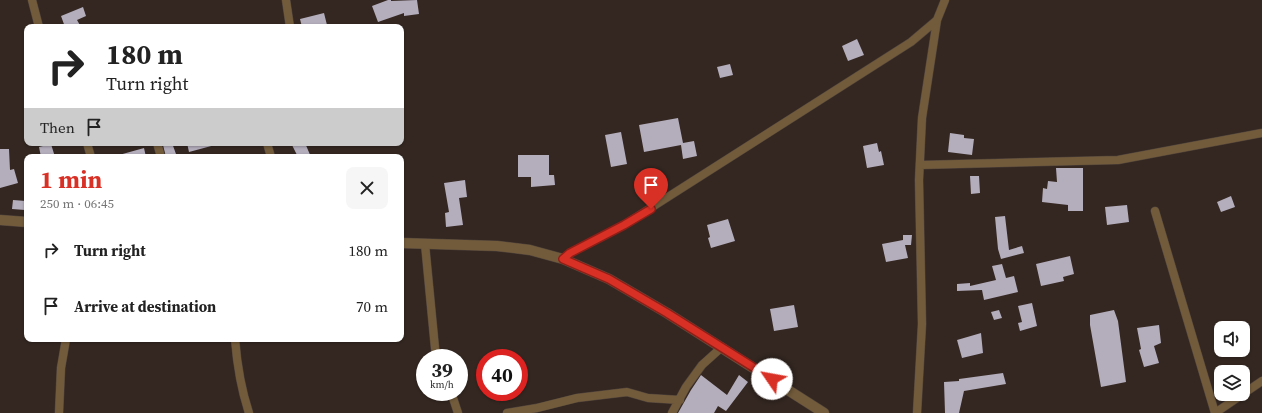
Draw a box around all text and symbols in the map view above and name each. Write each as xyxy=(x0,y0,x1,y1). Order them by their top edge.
text: 180 m xyxy=(106,35,183,73)
icon: right xyxy=(40,40,92,92)
text: Turn right xyxy=(106,71,188,96)
icon: arrive xyxy=(83,116,105,138)
text: Then xyxy=(40,117,75,138)
text: 1 min xyxy=(40,163,102,196)
button: close xyxy=(346,167,388,209)
pin xyxy=(634,168,668,209)
icon: arrive xyxy=(640,174,662,196)
text: 250 m · 06:45 xyxy=(40,195,114,212)
icon: right xyxy=(40,239,62,261)
text: Turn right xyxy=(74,240,146,261)
text: 180 m xyxy=(348,240,388,261)
icon: arrive xyxy=(40,295,62,317)
text: Arrive at destination xyxy=(74,296,216,317)
text: 70 m xyxy=(356,296,388,317)
map controls xyxy=(1214,321,1250,401)
button: sound xyxy=(1214,321,1250,357)
speed limit sign: 40 xyxy=(476,349,528,401)
text: 39 xyxy=(431,356,453,384)
position arrow xyxy=(751,358,793,400)
button: layers xyxy=(1214,365,1250,401)
text: km/h xyxy=(430,378,454,391)

